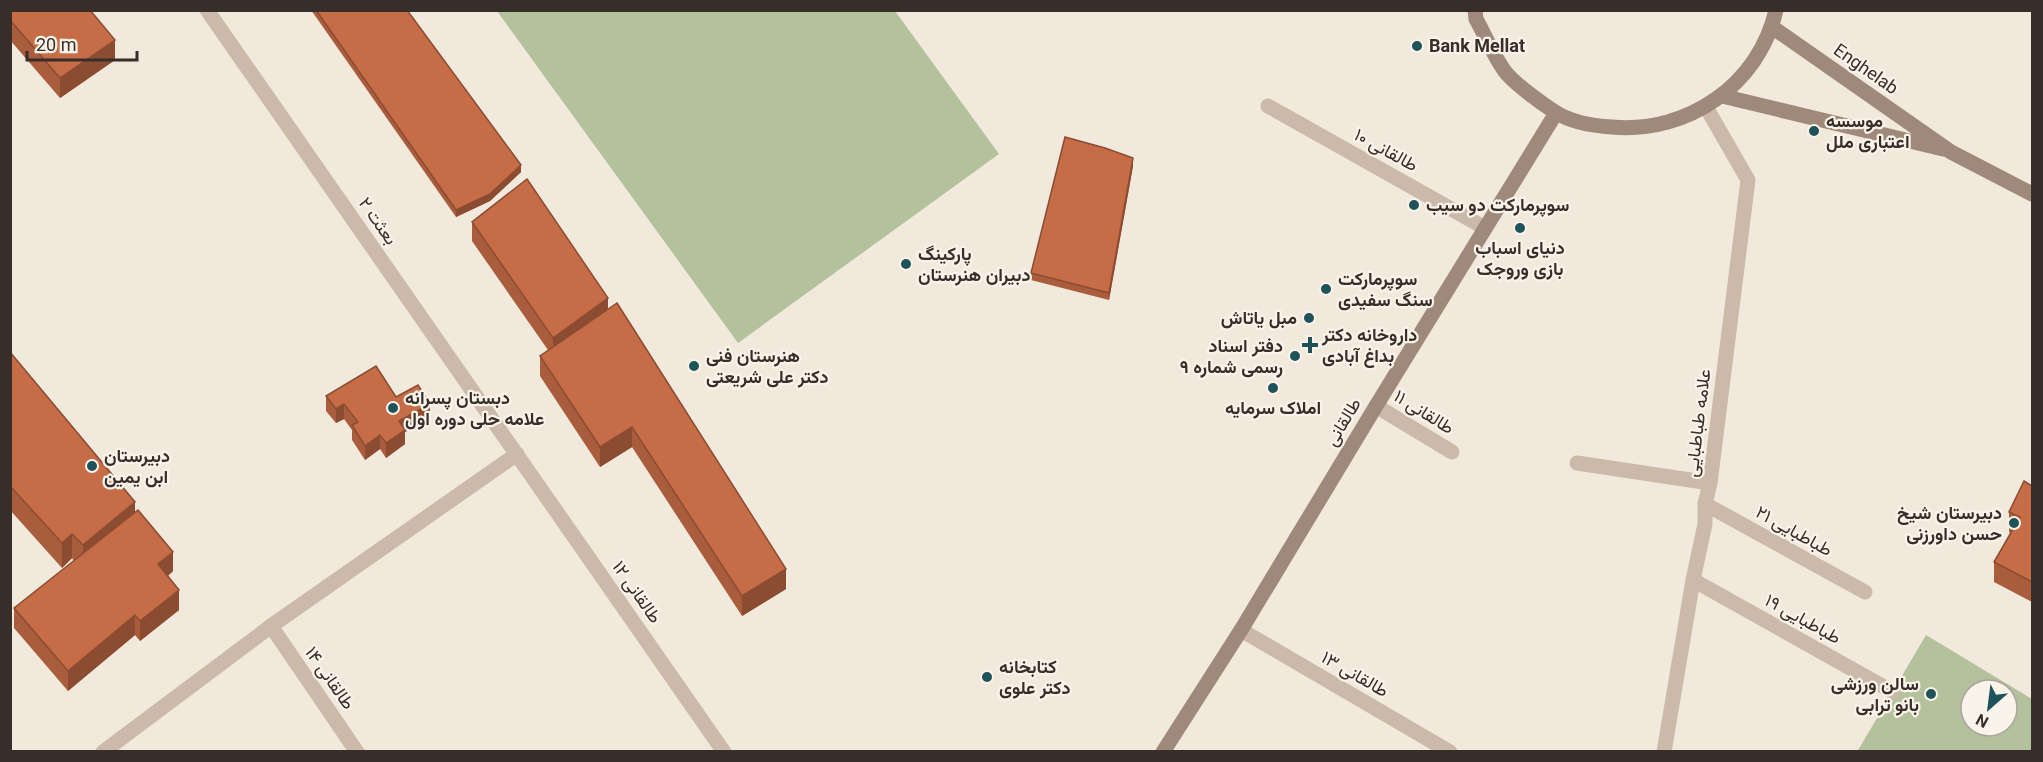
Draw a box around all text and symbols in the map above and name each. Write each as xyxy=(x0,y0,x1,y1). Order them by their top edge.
scale bar xyxy=(27,24,136,62)
text: 20 m xyxy=(36,34,76,55)
place label: Bank Mellat xyxy=(1429,35,1525,56)
marker: Bank Mellat xyxy=(1410,39,1424,53)
street label: Enghelab xyxy=(1830,39,1903,98)
place label: موسسه اعتباری ملل xyxy=(1826,110,1910,153)
street label: طالقانی ۱۰ xyxy=(1350,124,1422,176)
marker: موسسه اعتباری ملل xyxy=(1807,124,1821,138)
street label: بعثت ۲ xyxy=(355,193,402,248)
place label: سوپرمارکت دو سیب xyxy=(1426,194,1569,217)
marker: سوپرمارکت دو سیب xyxy=(1407,198,1421,212)
marker: دنیای اسباب بازی وروجک xyxy=(1513,221,1527,235)
place label: دنیای اسباب بازی وروجک xyxy=(1475,237,1565,280)
place label: پارکینگ دبیران هنرستان xyxy=(918,243,1030,286)
marker: پارکینگ دبیران هنرستان xyxy=(899,257,913,271)
place label: سوپرمارکت سنگ سفیدی xyxy=(1338,268,1433,311)
marker: سوپرمارکت سنگ سفیدی xyxy=(1319,282,1333,296)
place label: مبل یاتاش xyxy=(1221,307,1297,329)
marker: مبل یاتاش xyxy=(1302,311,1316,325)
place label: داروخانه دکتر بداغ آبادی xyxy=(1321,324,1417,368)
place label: دفتر اسناد رسمی شماره ۹ xyxy=(1180,335,1283,378)
marker: داروخانه دکتر بداغ آبادی xyxy=(1303,338,1317,352)
place label: هنرستان فنی دکتر علی شریعتی xyxy=(706,345,829,388)
marker: دفتر اسناد رسمی شماره ۹ xyxy=(1288,349,1302,363)
marker: هنرستان فنی دکتر علی شریعتی xyxy=(687,359,701,373)
street label: علامه طباطبایی xyxy=(1680,368,1716,478)
marker: املاک سرمایه xyxy=(1266,381,1280,395)
street label: طالقانی ۱۱ xyxy=(1390,385,1458,439)
place label: دبستان پسرانه علامه حلی دوره اول xyxy=(405,387,544,430)
street label: طالقانی xyxy=(1320,394,1366,450)
place label: املاک سرمایه xyxy=(1225,397,1321,419)
marker: دبستان پسرانه علامه حلی دوره اول xyxy=(386,401,400,415)
place label: دبیرستان ابن یمین xyxy=(104,445,170,488)
marker: دبیرستان ابن یمین xyxy=(85,459,99,473)
street label: طباطبایی ۲۱ xyxy=(1752,501,1836,561)
place label: دبیرستان شیخ حسن داورزنی xyxy=(1897,502,2002,545)
marker: دبیرستان شیخ حسن داورزنی xyxy=(2007,516,2021,530)
street label: طالقانی ۱۲ xyxy=(608,557,666,627)
street label: طباطبایی ۱۹ xyxy=(1761,589,1845,649)
street label: طالقانی ۱۴ xyxy=(300,642,360,714)
street label: طالقانی ۱۳ xyxy=(1318,646,1392,702)
place label: کتابخانه دکتر علوی xyxy=(999,656,1070,699)
marker: کتابخانه دکتر علوی xyxy=(980,670,994,684)
place label: سالن ورزشی بانو ترابی xyxy=(1831,673,1919,716)
north arrow xyxy=(1959,678,2019,738)
marker: سالن ورزشی بانو ترابی xyxy=(1924,687,1938,701)
text: N xyxy=(1973,710,1992,732)

